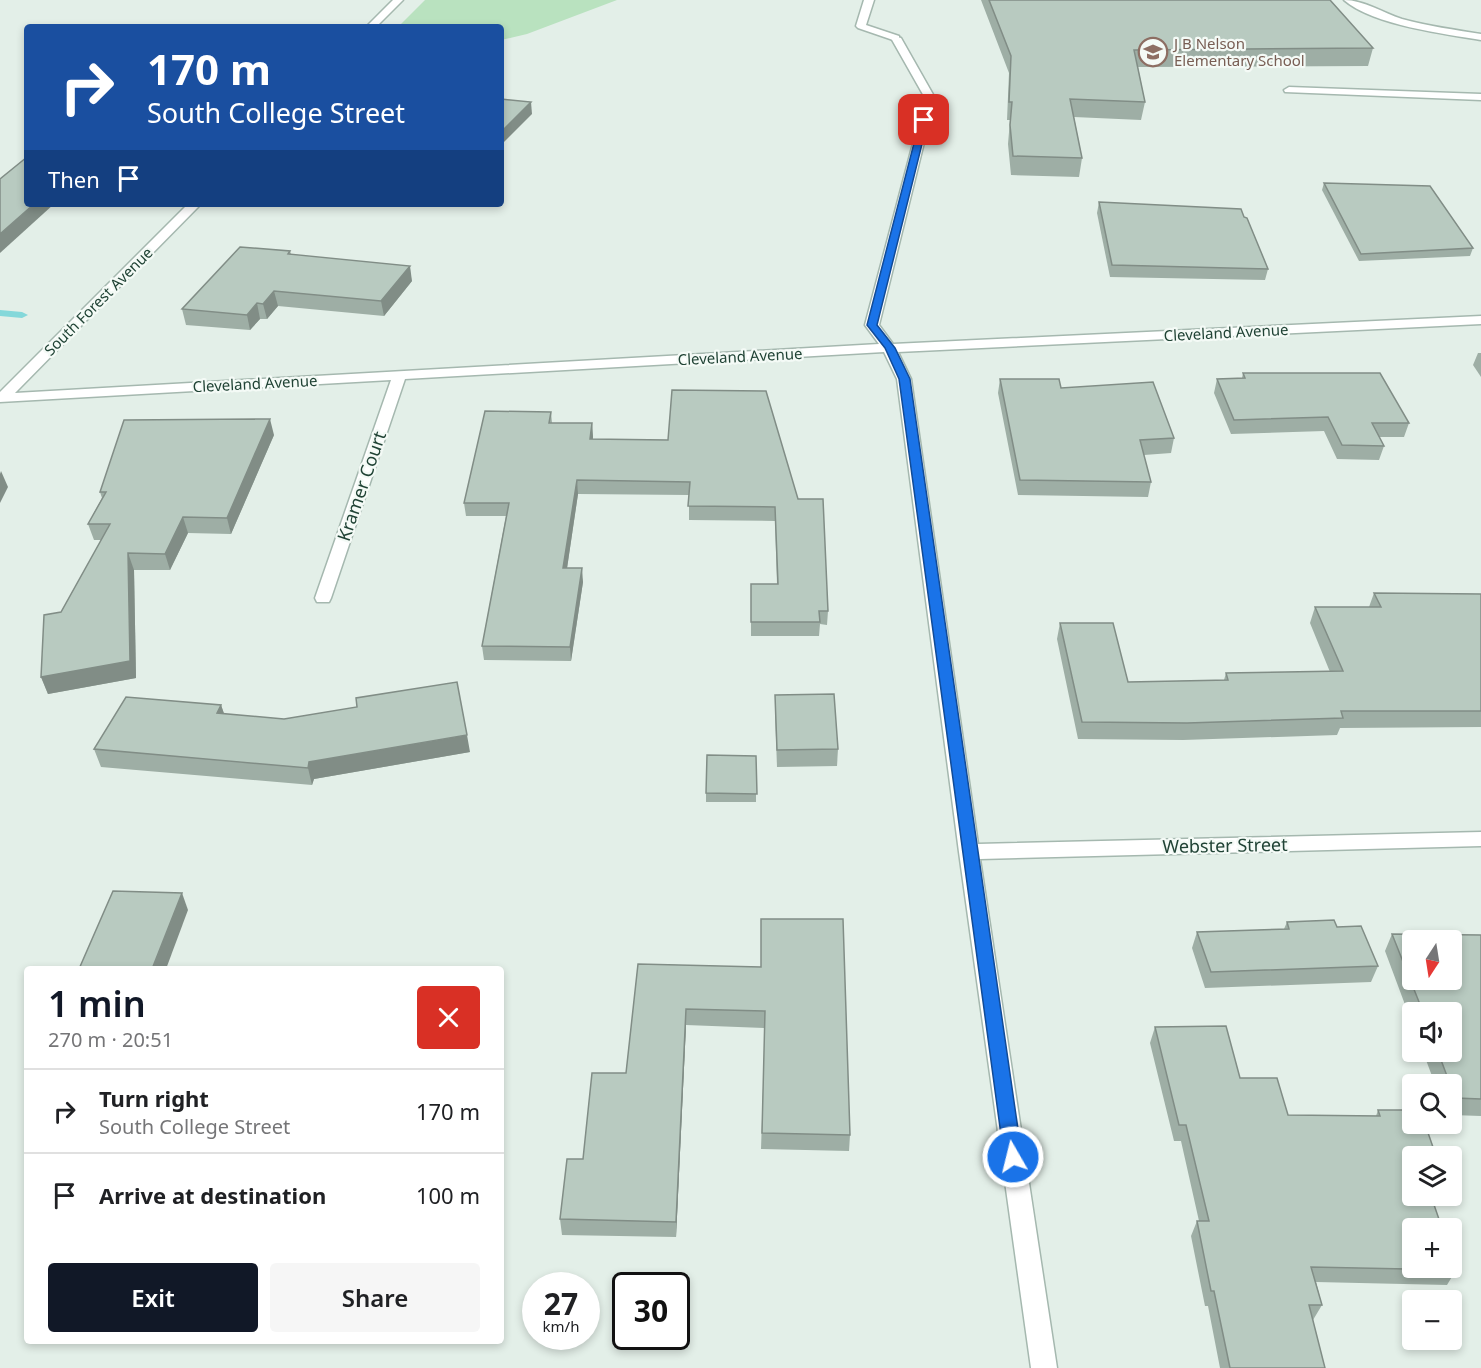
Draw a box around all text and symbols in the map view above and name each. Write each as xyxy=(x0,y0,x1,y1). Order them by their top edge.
place label: J B Nelson Elementary School xyxy=(1172,33,1305,70)
school or university icon: J B Nelson Elementary School xyxy=(1137,36,1169,68)
text: 170 m xyxy=(147,40,271,97)
icon: right xyxy=(48,48,126,126)
text: South College Street xyxy=(147,94,405,131)
pin xyxy=(898,94,949,145)
icon: arrive xyxy=(907,103,940,136)
icon: arrive xyxy=(112,162,145,195)
text: Then xyxy=(48,164,100,194)
street label: South Forest Avenue xyxy=(39,242,157,360)
street label: Cleveland Avenue xyxy=(1163,319,1289,345)
street label: Cleveland Avenue xyxy=(677,343,803,369)
street label: Cleveland Avenue xyxy=(192,370,318,396)
street label: Kramer Court xyxy=(331,427,391,544)
street label: Webster Street xyxy=(1162,832,1288,858)
north arrow xyxy=(1402,930,1462,990)
map controls xyxy=(1402,930,1462,1350)
text: 1 min xyxy=(48,979,146,1028)
button: close xyxy=(417,986,480,1049)
button: sound xyxy=(1402,1002,1462,1062)
text: 270 m · 20:51 xyxy=(48,1026,173,1053)
button: search xyxy=(1402,1074,1462,1134)
text: Turn right xyxy=(99,1083,209,1113)
icon: right xyxy=(48,1095,81,1128)
text: 170 m xyxy=(416,1096,480,1126)
text: South College Street xyxy=(99,1113,290,1140)
position arrow xyxy=(981,1125,1045,1189)
button: layers xyxy=(1402,1146,1462,1206)
icon: arrive xyxy=(48,1179,81,1212)
text: Arrive at destination xyxy=(99,1180,326,1210)
text: 100 m xyxy=(416,1180,480,1210)
button: + xyxy=(1402,1218,1462,1278)
button: Exit xyxy=(48,1263,258,1332)
button: Share xyxy=(270,1263,480,1332)
speed limit sign: 30 xyxy=(612,1272,690,1350)
text: 27 xyxy=(544,1283,578,1324)
button: − xyxy=(1402,1290,1462,1350)
text: km/h xyxy=(543,1316,579,1336)

